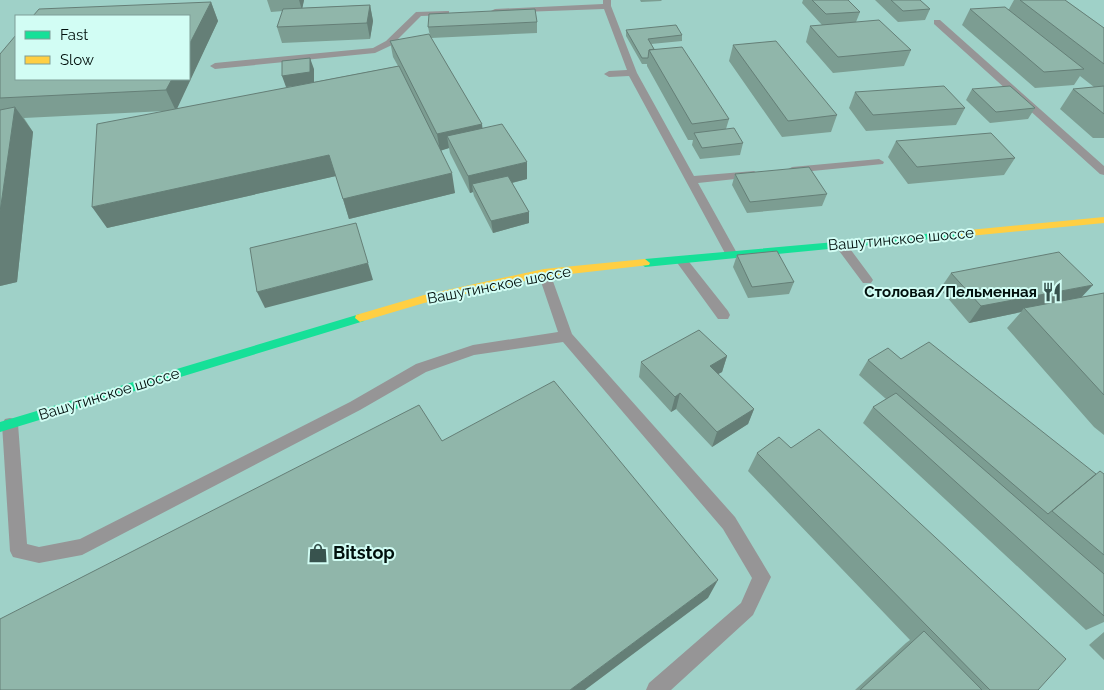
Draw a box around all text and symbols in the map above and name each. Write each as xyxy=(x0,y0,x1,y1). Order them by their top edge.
legend xyxy=(15,15,190,80)
text: Fast xyxy=(60,26,88,44)
text: Slow xyxy=(60,51,94,69)
street label: Вашутинское шоссе xyxy=(827,224,975,254)
street label: Вашутинское шоссе xyxy=(425,262,573,308)
restaurant icon: Столовая/Пельменная xyxy=(1041,281,1063,303)
place label: Столовая/Пельменная xyxy=(864,283,1037,301)
street label: Вашутинское шоссе xyxy=(36,364,182,424)
shop icon: Bitstop xyxy=(307,542,329,564)
place label: Bitstop xyxy=(333,542,395,563)

